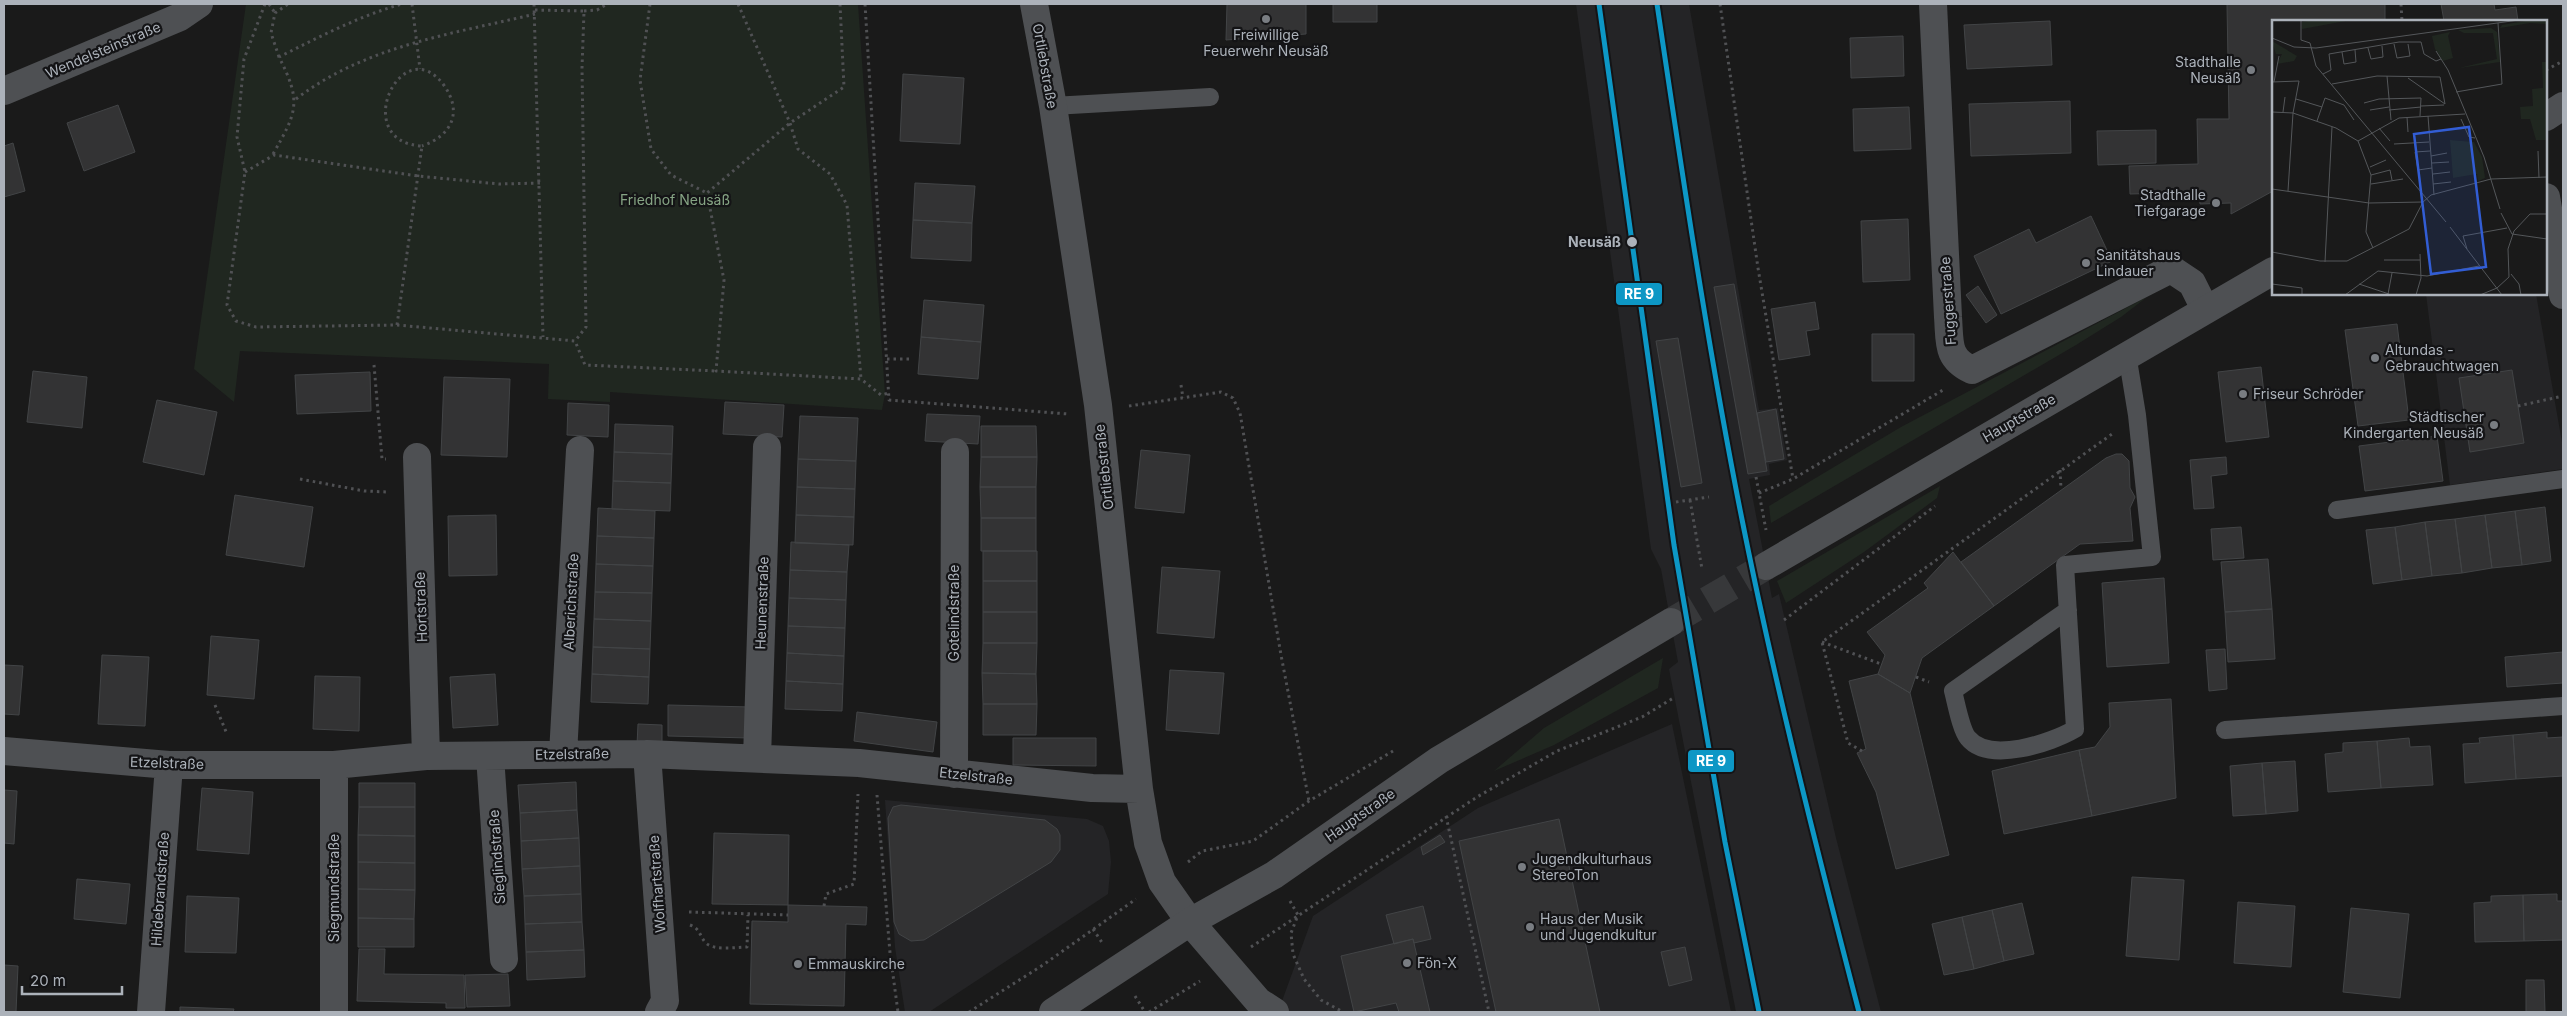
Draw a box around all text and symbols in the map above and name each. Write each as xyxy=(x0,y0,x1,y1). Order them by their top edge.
marker: Freiwillige Feuerwehr Neusäß xyxy=(1260,13,1272,25)
street label: Wendelsteinstraße xyxy=(43,18,163,81)
inset map xyxy=(2272,20,2547,295)
street label: Ortliebstraße xyxy=(1030,22,1061,110)
place label: Freiwillige Feuerwehr Neusäß xyxy=(1203,26,1329,59)
place label: Stadthalle Neusäß xyxy=(2175,53,2241,86)
marker: Stadthalle Neusäß xyxy=(2245,64,2257,76)
place label: Stadthalle Tiefgarage xyxy=(2134,186,2206,219)
park label: Friedhof Neusäß xyxy=(620,191,730,208)
marker: Stadthalle Tiefgarage xyxy=(2210,197,2222,209)
place label: Neusäß xyxy=(1568,233,1621,250)
marker: Neusäß xyxy=(1625,235,1639,249)
place label: Sanitätshaus Lindauer xyxy=(2096,246,2181,279)
street label: Fuggerstraße xyxy=(1936,256,1959,346)
marker: Sanitätshaus Lindauer xyxy=(2080,257,2092,269)
line badge: RE 9 xyxy=(1615,282,1663,306)
text: RE 9 xyxy=(1624,285,1654,302)
place label: Altundas - Gebrauchtwagen xyxy=(2385,341,2499,374)
marker: Altundas - Gebrauchtwagen xyxy=(2369,352,2381,364)
place label: Friseur Schröder xyxy=(2253,385,2363,402)
marker: Friseur Schröder xyxy=(2237,388,2249,400)
street label: Hauptstraße xyxy=(1979,390,2058,445)
place label: Städtischer Kindergarten Neusäß xyxy=(2343,408,2484,441)
marker: Städtischer Kindergarten Neusäß xyxy=(2488,419,2500,431)
street label: Ortliebstraße xyxy=(1091,423,1116,511)
street label: Alberichstraße xyxy=(559,553,582,651)
street label: Heunenstraße xyxy=(751,556,772,650)
street label: Gotelindstraße xyxy=(945,565,962,661)
street label: Hortstraße xyxy=(411,571,430,643)
street label: Etzelstraße xyxy=(535,744,609,763)
line badge: RE 9 xyxy=(1687,749,1735,773)
text: RE 9 xyxy=(1696,752,1726,769)
street label: Etzelstraße xyxy=(130,753,204,772)
street label: Etzelstraße xyxy=(938,763,1014,788)
street label: Hauptstraße xyxy=(1321,784,1398,845)
street label: Sieglindstraße xyxy=(485,809,508,905)
street label: Hildebrandstraße xyxy=(147,831,172,947)
street label: Siegmundstraße xyxy=(325,834,342,942)
street label: Wolfhartstraße xyxy=(645,835,668,934)
place label: Jugendkulturhaus StereoTon xyxy=(1532,850,1652,883)
marker: Jugendkulturhaus StereoTon xyxy=(1516,861,1528,873)
place label: Haus der Musik und Jugendkultur xyxy=(1540,910,1657,943)
marker: Haus der Musik und Jugendkultur xyxy=(1524,921,1536,933)
place label: Fön-X xyxy=(1417,954,1457,971)
place label: Emmauskirche xyxy=(808,955,905,972)
marker: Fön-X xyxy=(1401,957,1413,969)
marker: Emmauskirche xyxy=(792,958,804,970)
scale bar xyxy=(22,964,122,996)
text: 20 m xyxy=(30,971,66,990)

